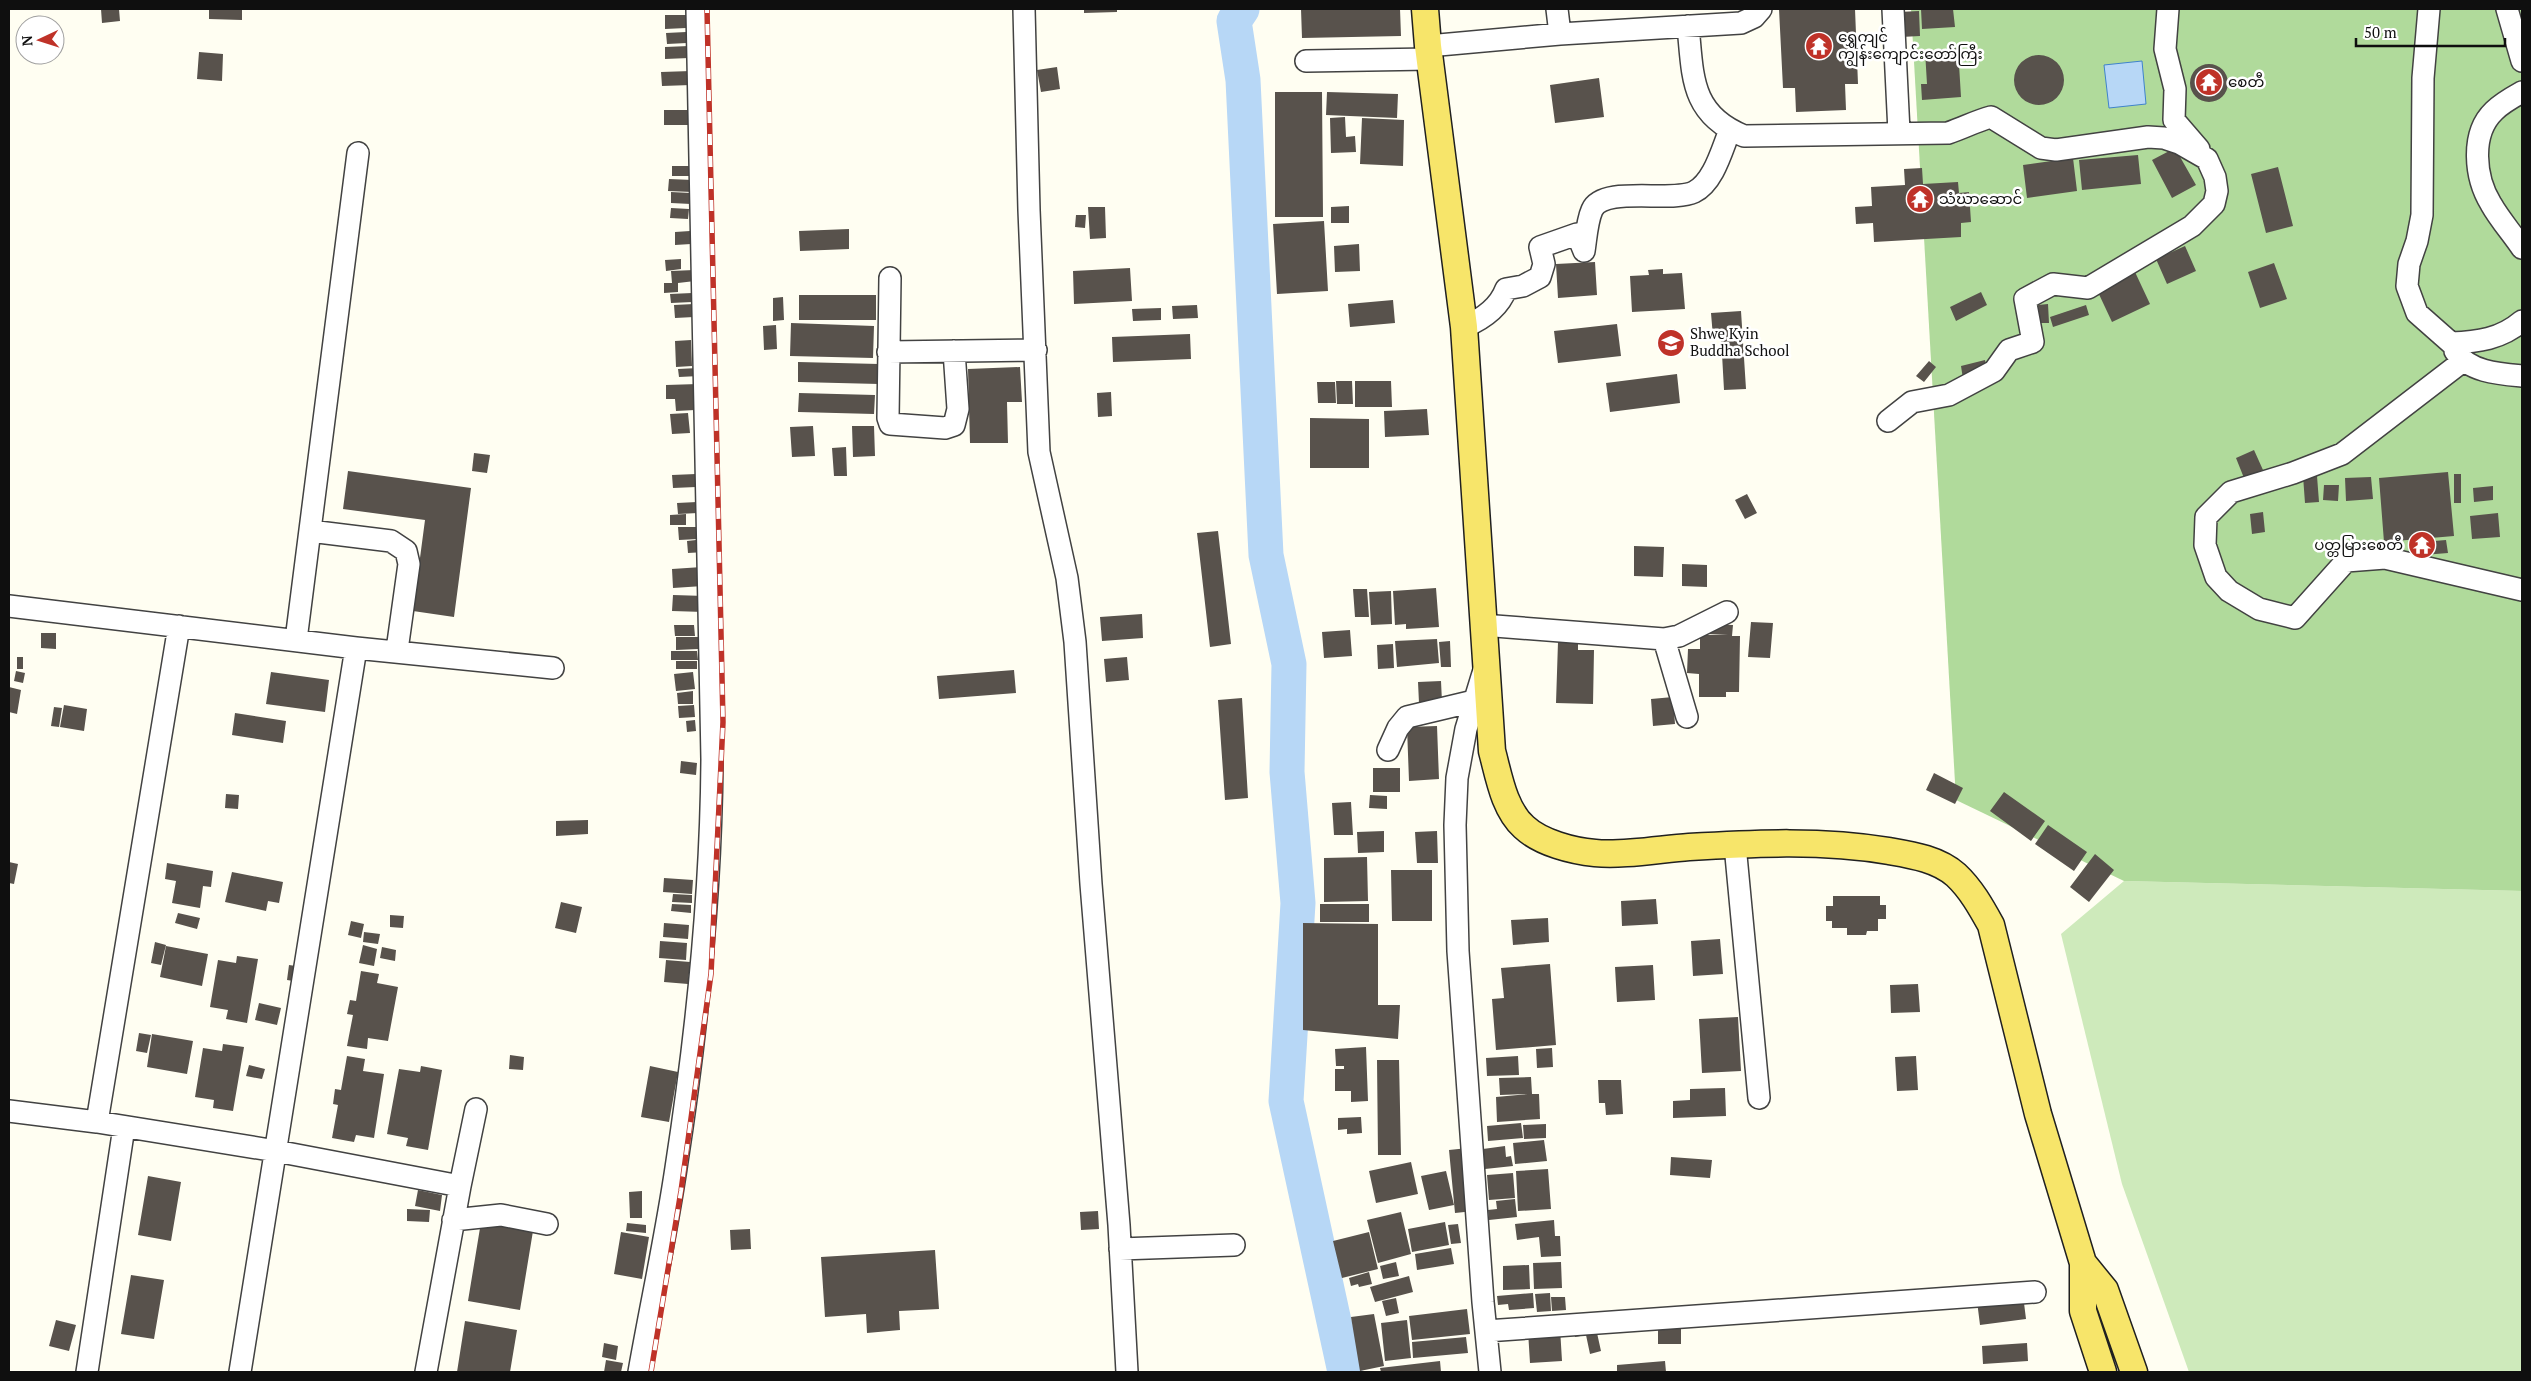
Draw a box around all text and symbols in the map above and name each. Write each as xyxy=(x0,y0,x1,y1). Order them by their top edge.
north arrow xyxy=(15,15,65,65)
scale bar xyxy=(2356,15,2505,47)
text: 50 m xyxy=(2364,22,2397,42)
place label: ရွှေကျင် ကျွန်းကျောင်းတော်ကြီး xyxy=(1838,26,1983,67)
temple icon: ရွှေကျင် ကျွန်းကျောင်းတော်ကြီး xyxy=(1804,31,1834,61)
text: N xyxy=(17,35,36,47)
temple icon: စေတီ xyxy=(2194,67,2224,97)
place label: စေတီ xyxy=(2228,71,2264,91)
temple icon: သံဃာဆောင် xyxy=(1905,184,1935,214)
place label: သံဃာဆောင် xyxy=(1939,188,2022,208)
place label: Shwe Kyin Buddha School xyxy=(1690,323,1789,360)
school or university icon: Shwe Kyin Buddha School xyxy=(1656,328,1686,358)
temple icon: ပတ္တမြားစေတီ xyxy=(2407,530,2437,560)
place label: ပတ္တမြားစေတီ xyxy=(2314,534,2403,557)

